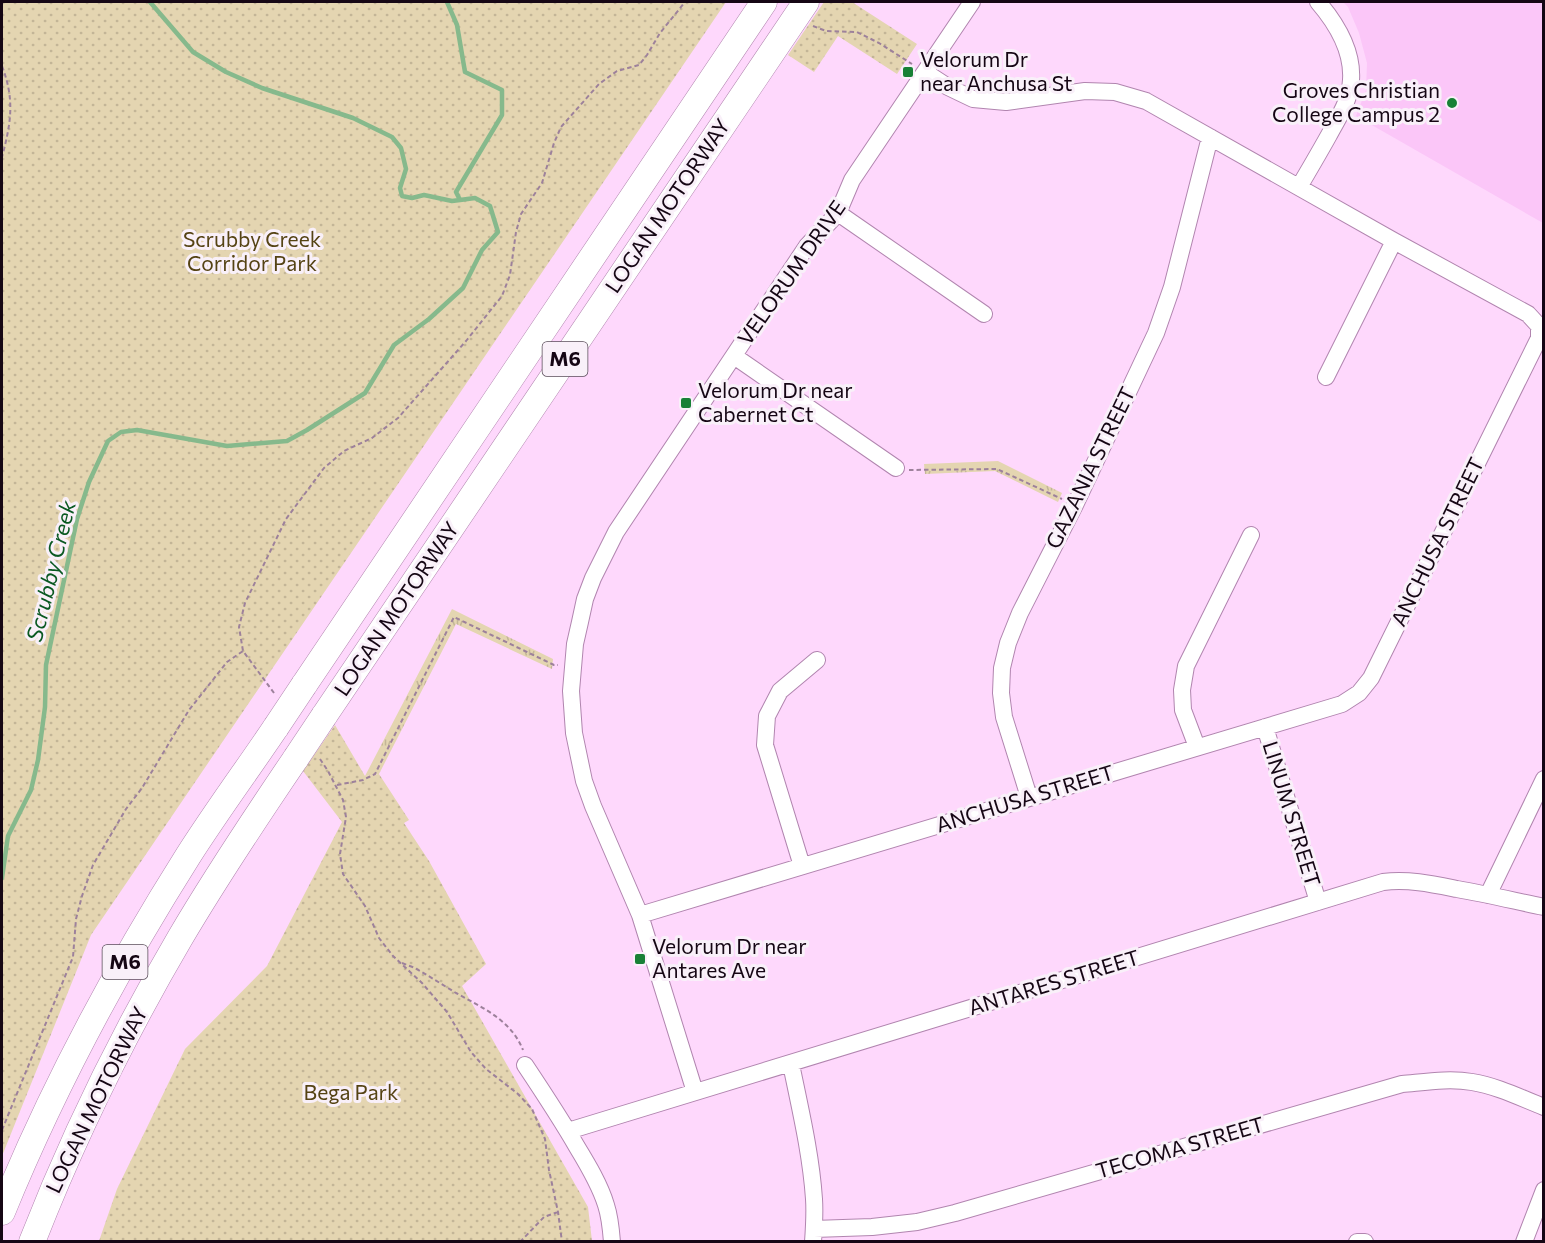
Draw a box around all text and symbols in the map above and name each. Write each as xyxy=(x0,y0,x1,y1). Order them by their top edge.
place label: Velorum Dr near Anchusa St xyxy=(920,46,1072,95)
marker: Velorum Dr near Anchusa St xyxy=(901,65,915,79)
place label: Groves Christian College Campus 2 xyxy=(1272,77,1440,126)
marker: Groves Christian College Campus 2 xyxy=(1445,96,1459,110)
street label: LOGAN MOTORWAY xyxy=(599,113,734,297)
street label: VELORUM DRIVE xyxy=(732,195,850,349)
park label: Scrubby Creek Corridor Park xyxy=(183,226,321,275)
road number: M6 xyxy=(542,342,588,376)
place label: Velorum Dr near Cabernet Ct xyxy=(698,377,853,426)
street label: GAZANIA STREET xyxy=(1040,382,1140,552)
marker: Velorum Dr near Cabernet Ct xyxy=(679,396,693,410)
street label: ANCHUSA STREET xyxy=(1385,453,1488,630)
water label: Scrubby Creek xyxy=(20,497,81,644)
street label: LOGAN MOTORWAY xyxy=(328,516,463,700)
street label: LINUM STREET xyxy=(1258,738,1326,889)
street label: ANCHUSA STREET xyxy=(933,759,1116,837)
place label: Velorum Dr near Antares Ave xyxy=(652,933,807,982)
street label: ANTARES STREET xyxy=(965,944,1142,1019)
road number: M6 xyxy=(102,945,148,979)
marker: Velorum Dr near Antares Ave xyxy=(633,952,647,966)
street label: LOGAN MOTORWAY xyxy=(40,1002,152,1197)
park label: Bega Park xyxy=(304,1079,398,1104)
street label: TECOMA STREET xyxy=(1093,1111,1267,1183)

